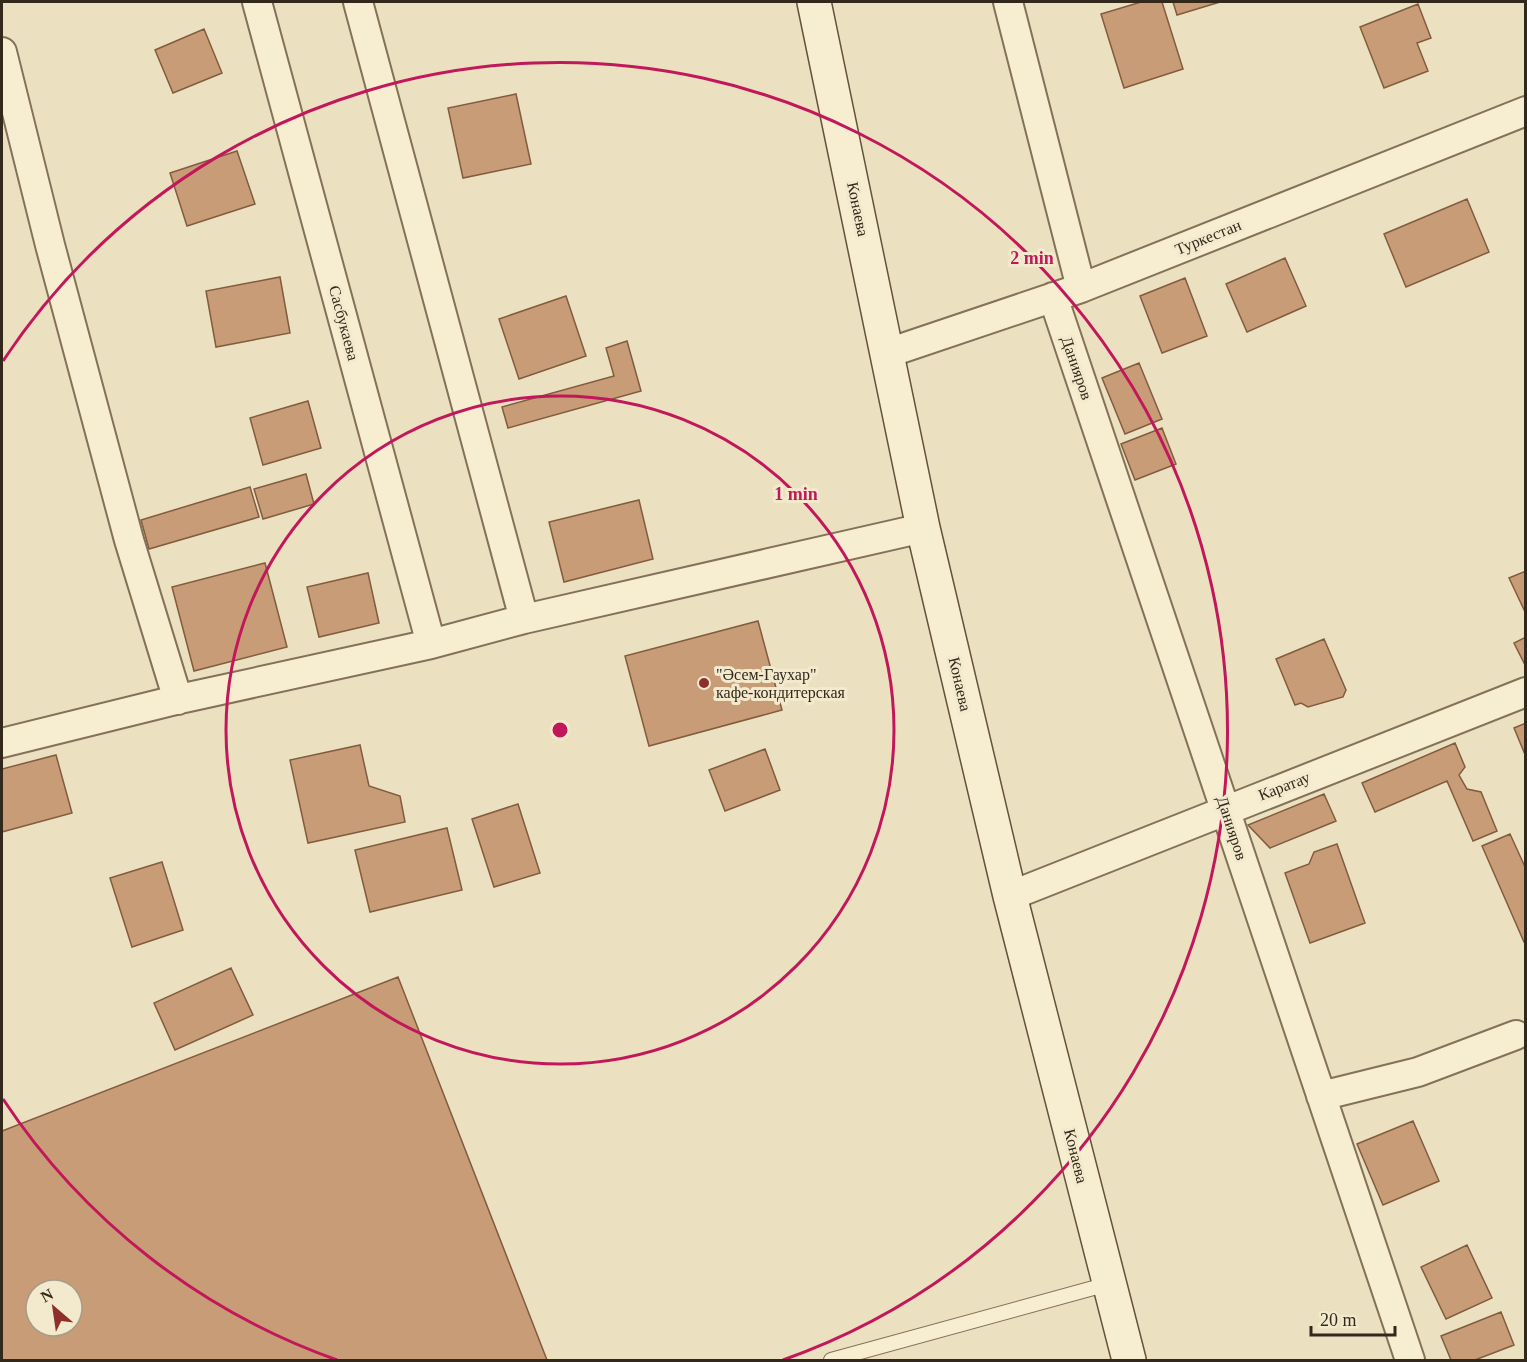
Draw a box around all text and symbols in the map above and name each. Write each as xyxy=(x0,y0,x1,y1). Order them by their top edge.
street label: Конаева xyxy=(844,180,872,238)
street label: Туркестан xyxy=(1172,216,1244,259)
text: 2 min xyxy=(1010,248,1054,268)
street label: Сасбукаева xyxy=(325,284,362,363)
street label: Данияров xyxy=(1057,334,1096,403)
text: 1 min xyxy=(774,484,818,504)
street label: Конаева xyxy=(946,655,974,713)
place label: "Әсем-Гаухар" кафе-кондитерская xyxy=(716,666,845,702)
marker: "Әсем-Гаухар" кафе-кондитерская xyxy=(697,676,711,690)
centre of rings xyxy=(550,720,570,740)
street label: Каратау xyxy=(1256,768,1312,804)
street label: Данияров xyxy=(1213,794,1250,863)
street label: Конаева xyxy=(1061,1127,1091,1185)
north arrow xyxy=(24,1278,84,1338)
text: N xyxy=(38,1285,57,1306)
scale bar xyxy=(1311,1299,1395,1337)
text: 20 m xyxy=(1320,1310,1357,1330)

